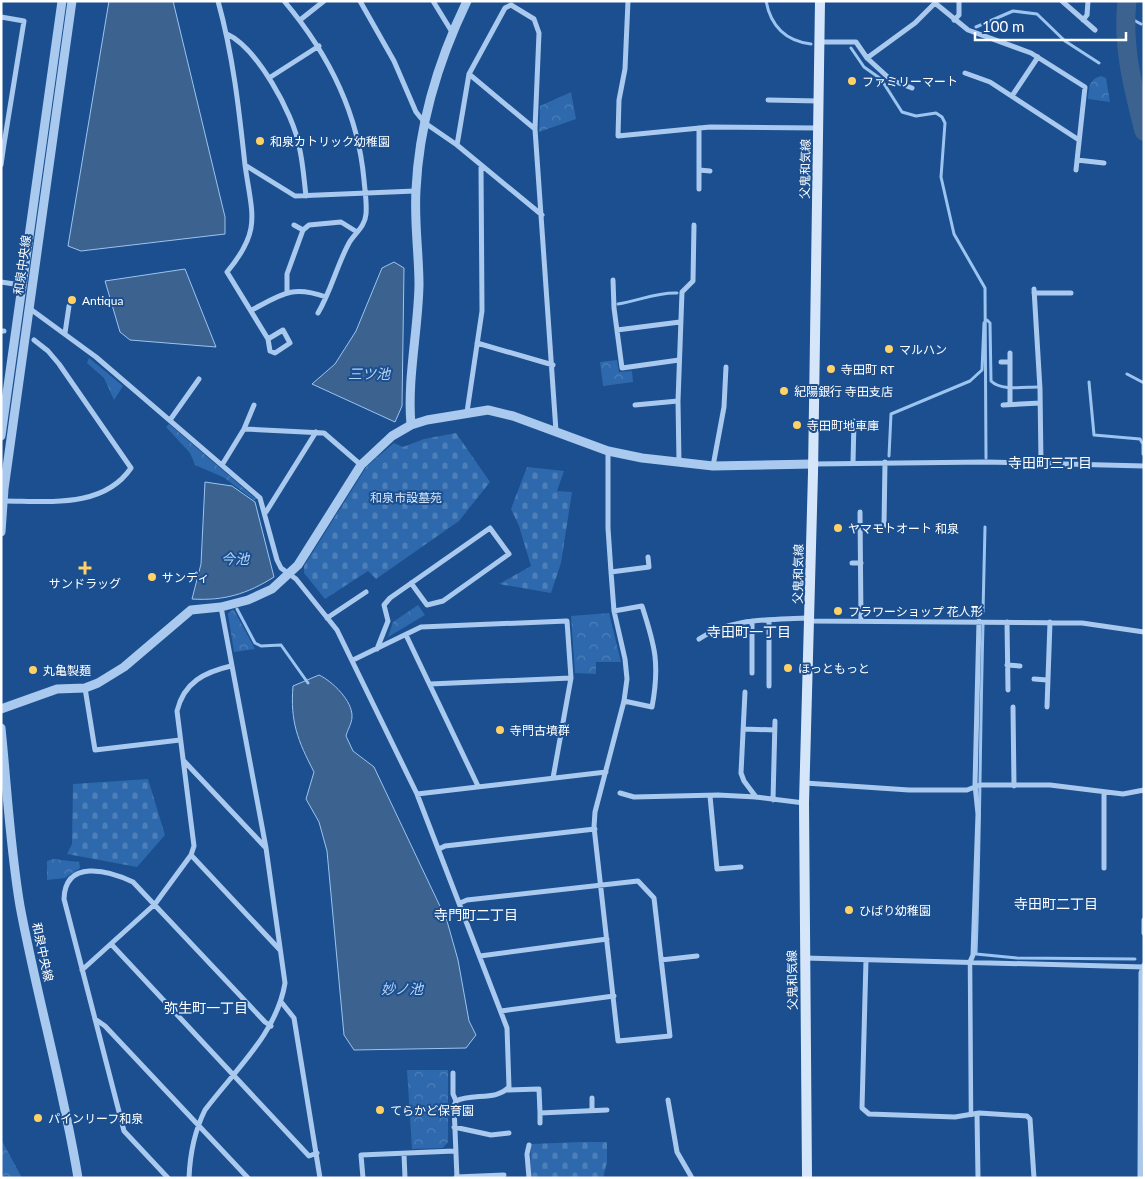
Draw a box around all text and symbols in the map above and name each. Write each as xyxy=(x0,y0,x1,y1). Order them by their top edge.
scale bar xyxy=(975,10,1126,42)
text: 100 m xyxy=(982,17,1024,35)
place label: ファミリーマート xyxy=(862,74,958,89)
marker: ファミリーマート xyxy=(846,75,858,87)
place label: 和泉カトリック幼稚園 xyxy=(270,134,390,149)
marker: 和泉カトリック幼稚園 xyxy=(254,135,266,147)
street label: 父鬼和気線 xyxy=(797,139,813,199)
street label: 和泉中央線 xyxy=(10,234,34,296)
place label: Antiqua xyxy=(82,293,124,308)
marker: Antiqua xyxy=(66,294,78,306)
place label: マルハン xyxy=(899,342,947,357)
marker: マルハン xyxy=(883,343,895,355)
place label: 寺田町 RT xyxy=(841,362,894,377)
marker: 寺田町 RT xyxy=(825,363,837,375)
water label: 三ツ池 xyxy=(348,365,392,382)
place label: 紀陽銀行 寺田支店 xyxy=(794,384,893,399)
marker: 紀陽銀行 寺田支店 xyxy=(778,385,790,397)
place label: 寺田町地車庫 xyxy=(807,418,879,433)
marker: 寺田町地車庫 xyxy=(791,419,803,431)
district label: 寺田町三丁目 xyxy=(1008,454,1092,471)
park label: 和泉市設墓苑 xyxy=(370,490,442,505)
place label: ヤマモトオート 和泉 xyxy=(848,521,959,536)
marker: ヤマモトオート 和泉 xyxy=(832,522,844,534)
street label: 父鬼和気線 xyxy=(790,544,806,604)
water label: 今池 xyxy=(221,550,251,567)
marker: サンドラッグ xyxy=(79,562,91,574)
place label: サンディ xyxy=(162,570,209,585)
marker: サンディ xyxy=(146,571,158,583)
place label: サンドラッグ xyxy=(49,576,121,591)
place label: フラワーショップ 花人形 xyxy=(848,604,983,619)
marker: フラワーショップ 花人形 xyxy=(832,605,844,617)
district label: 寺田町一丁目 xyxy=(707,623,791,640)
place label: ほっともっと xyxy=(798,661,870,676)
marker: ほっともっと xyxy=(782,662,794,674)
place label: 丸亀製麺 xyxy=(43,663,91,678)
marker: 丸亀製麺 xyxy=(27,664,39,676)
place label: 寺門古墳群 xyxy=(510,723,570,738)
marker: 寺門古墳群 xyxy=(494,724,506,736)
district label: 寺田町二丁目 xyxy=(1014,895,1098,912)
place label: ひばり幼稚園 xyxy=(859,903,931,918)
marker: ひばり幼稚園 xyxy=(843,904,855,916)
district label: 寺門町二丁目 xyxy=(434,906,518,923)
street label: 和泉中央線 xyxy=(29,921,57,983)
street label: 父鬼和気線 xyxy=(784,950,800,1010)
water label: 妙ノ池 xyxy=(381,980,425,997)
district label: 弥生町一丁目 xyxy=(164,999,248,1016)
place label: てらかど保育園 xyxy=(390,1103,474,1118)
marker: てらかど保育園 xyxy=(374,1104,386,1116)
place label: パインリーフ和泉 xyxy=(48,1111,143,1126)
marker: パインリーフ和泉 xyxy=(32,1112,44,1124)

